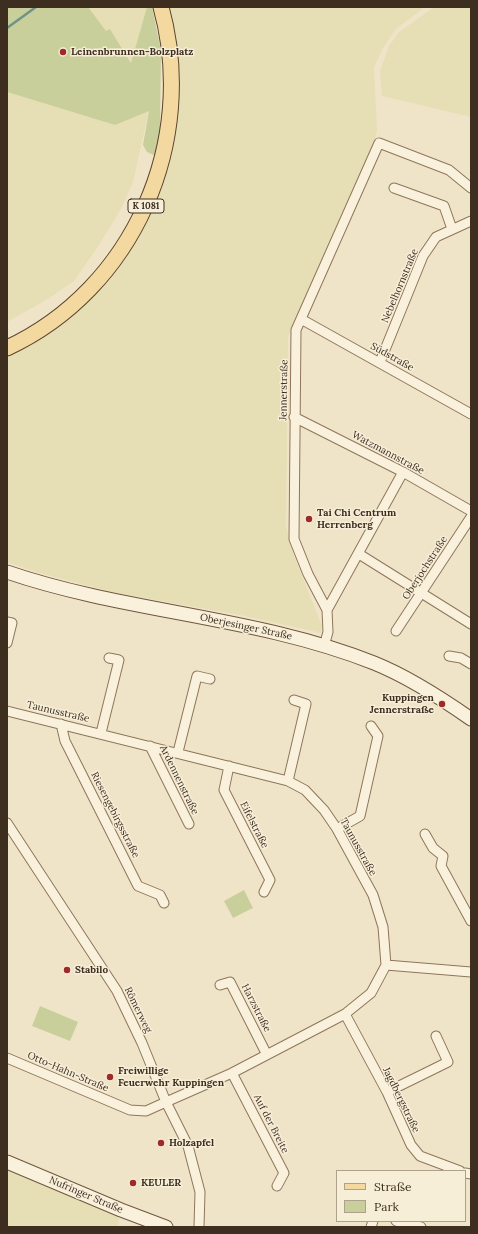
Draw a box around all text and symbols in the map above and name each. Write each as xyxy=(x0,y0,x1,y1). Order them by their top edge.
place label: Leinenbrunnen-Bolzplatz xyxy=(71,46,193,58)
marker: Leinenbrunnen-Bolzplatz xyxy=(58,47,68,57)
road number: K 1081 xyxy=(128,199,164,213)
street label: Nebelhornstraße xyxy=(379,247,421,325)
street label: Südstraße xyxy=(368,340,416,374)
street label: Jennerstraße xyxy=(277,359,291,421)
street label: Watzmannstraße xyxy=(350,429,426,477)
place label: Tai Chi Centrum Herrenberg xyxy=(317,507,396,530)
marker: Tai Chi Centrum Herrenberg xyxy=(304,514,314,524)
street label: Oberjochstraße xyxy=(400,534,450,602)
street label: Oberjesinger Straße xyxy=(199,611,293,643)
place label: Kuppingen Jennerstraße xyxy=(369,692,434,716)
street label: Taunusstraße xyxy=(25,699,91,725)
marker: Kuppingen Jennerstraße xyxy=(437,699,447,709)
street label: Ardennenstraße xyxy=(157,743,201,817)
street label: Riesengebirgsstraße xyxy=(88,770,142,860)
street label: Eifelstraße xyxy=(237,800,271,850)
street label: Taunusstraße xyxy=(337,816,379,878)
place label: Stabilo xyxy=(75,964,108,976)
marker: Stabilo xyxy=(62,965,72,975)
street label: Harzstraße xyxy=(239,982,273,1034)
street label: Römerweg xyxy=(122,985,154,1035)
street label: Otto-Hahn-Straße xyxy=(26,1049,110,1095)
place label: Freiwillige Feuerwehr Kuppingen xyxy=(118,1065,224,1088)
street label: Jagdbergstraße xyxy=(380,1065,422,1135)
marker: Freiwillige Feuerwehr Kuppingen xyxy=(105,1072,115,1082)
street label: Auf der Breite xyxy=(251,1092,291,1156)
place label: Holzapfel xyxy=(169,1137,214,1149)
marker: Holzapfel xyxy=(156,1138,166,1148)
legend xyxy=(336,1170,466,1222)
street label: Nufringer Straße xyxy=(47,1174,125,1216)
place label: KEULER xyxy=(141,1177,181,1189)
marker: KEULER xyxy=(128,1178,138,1188)
text: Straße xyxy=(374,1179,411,1194)
text: Park xyxy=(374,1199,399,1214)

